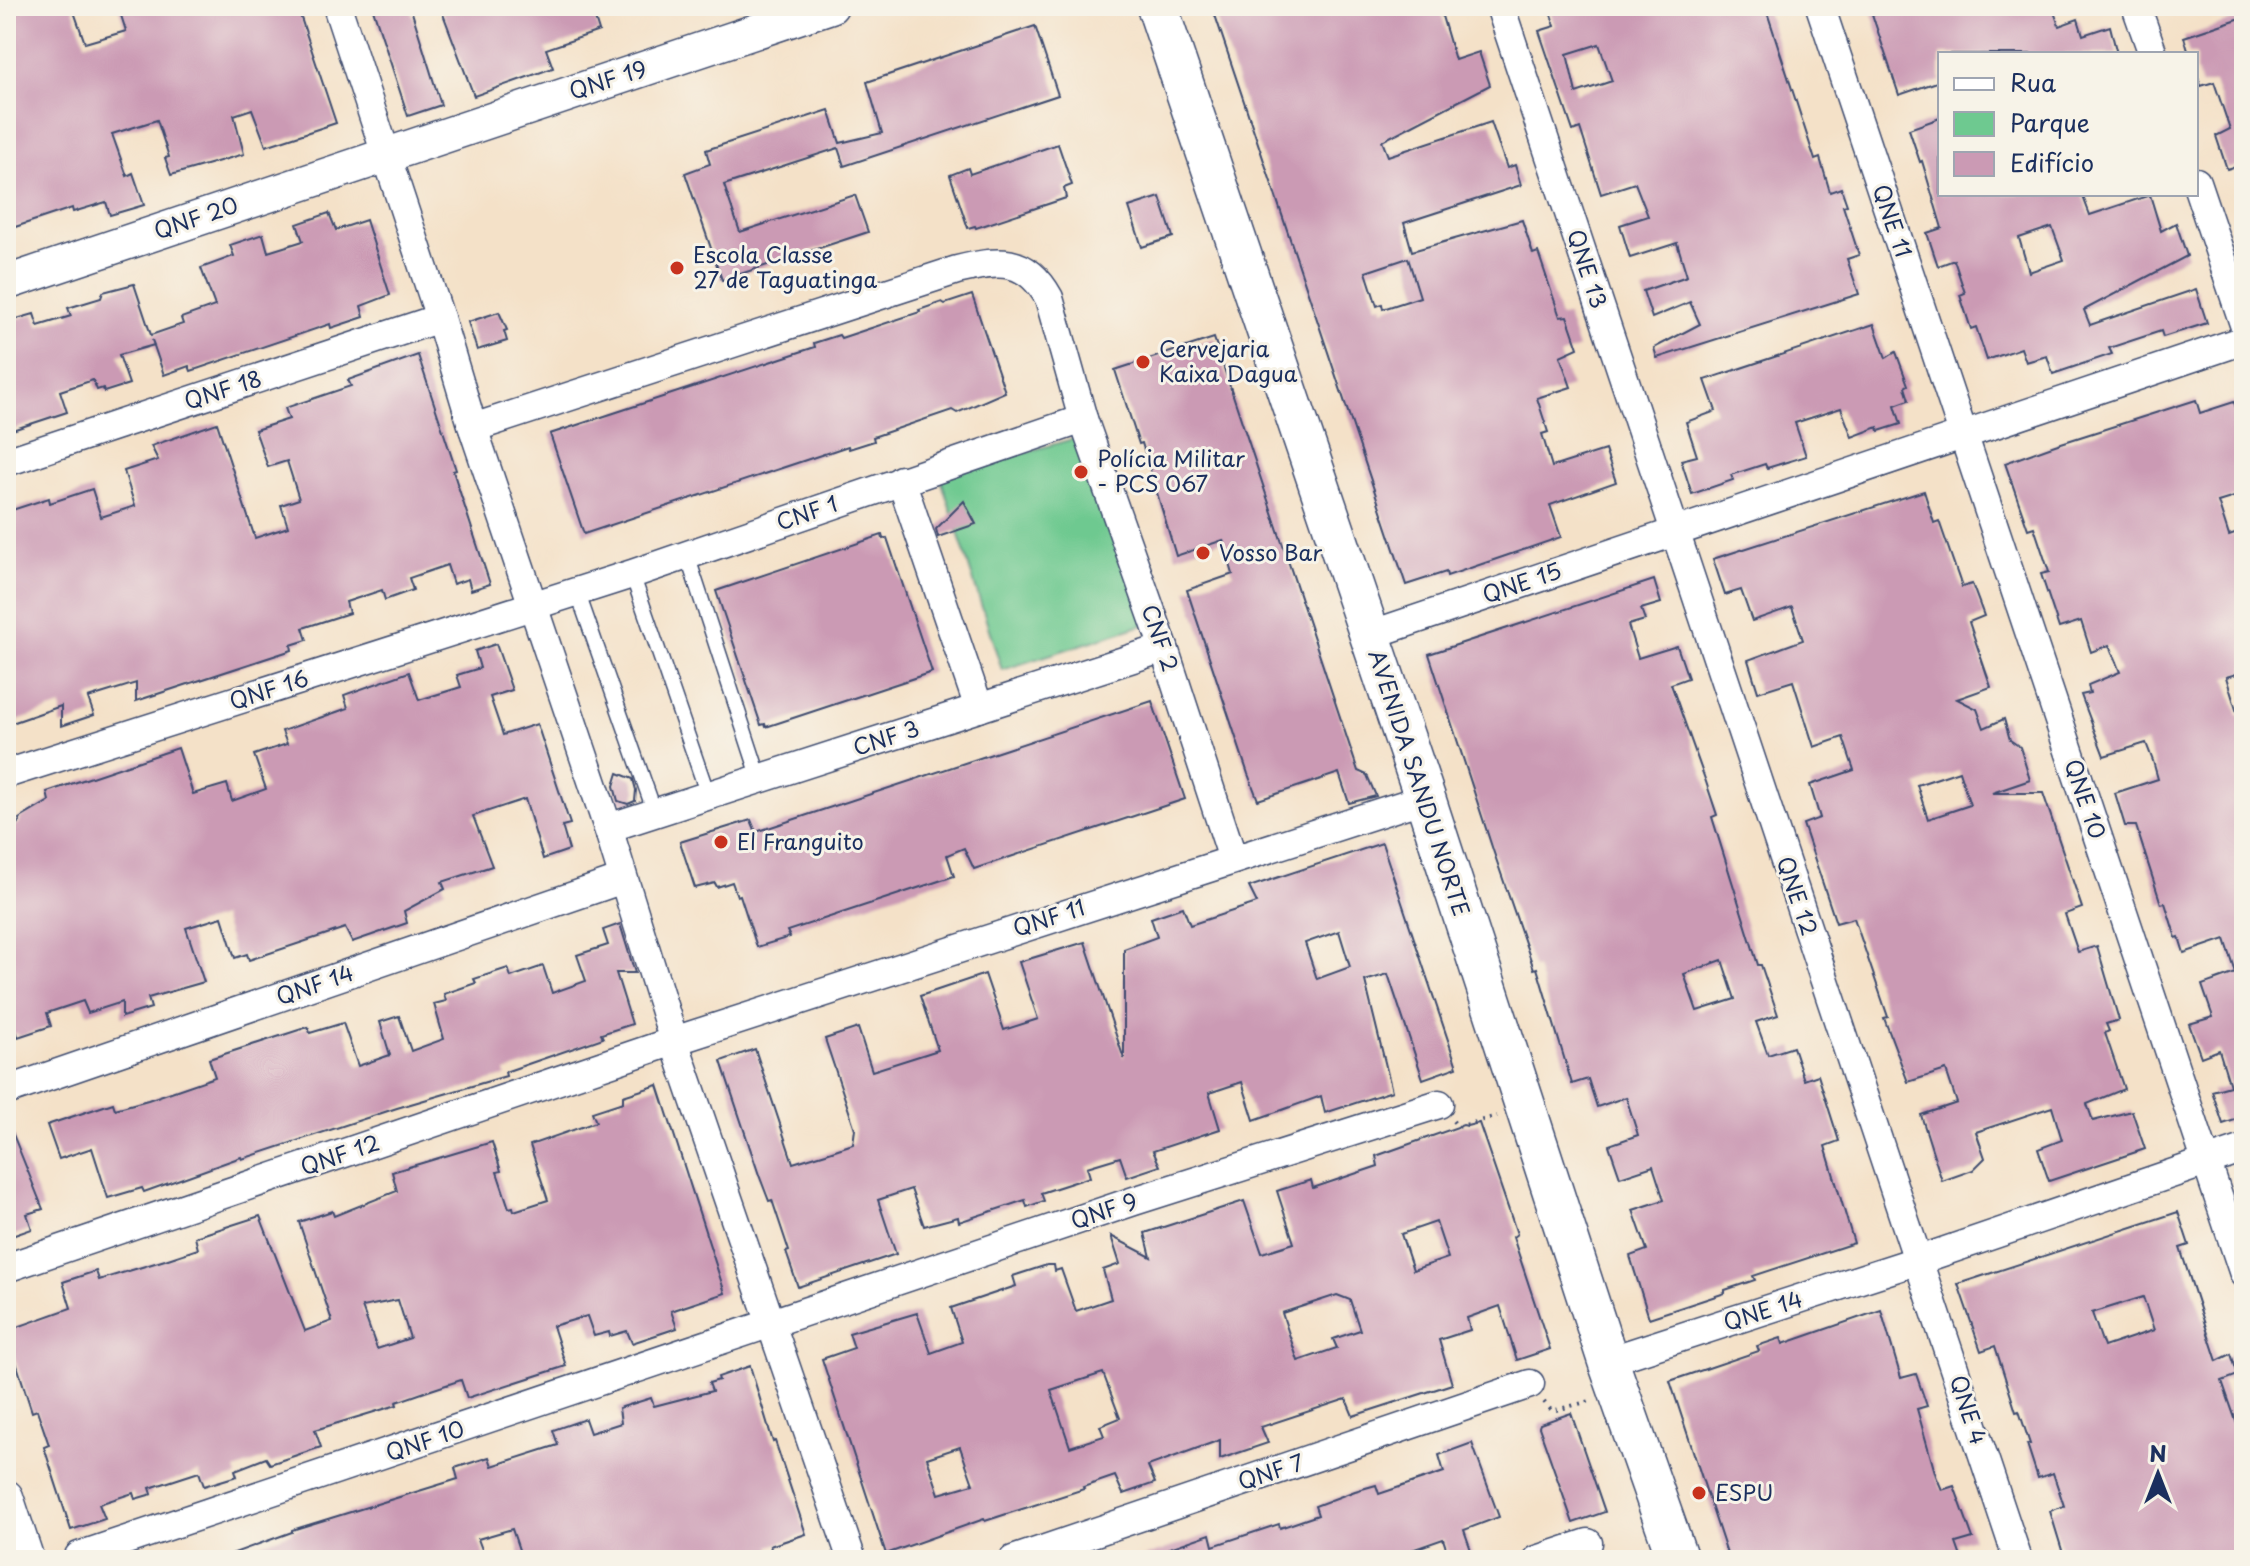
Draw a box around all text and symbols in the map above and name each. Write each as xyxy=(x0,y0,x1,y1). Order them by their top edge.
street label: QNF 19 xyxy=(565,51,651,107)
legend xyxy=(1938,52,2198,196)
text: Rua xyxy=(2010,64,2056,100)
text: Parque xyxy=(2010,104,2090,140)
text: Edifício xyxy=(2010,144,2094,180)
street label: QNE 11 xyxy=(1866,180,1921,261)
street label: QNF 20 xyxy=(149,187,242,246)
street label: QNE 13 xyxy=(1560,225,1617,312)
place label: Escola Classe 27 de Taguatinga xyxy=(693,237,877,295)
marker: Escola Classe 27 de Taguatinga xyxy=(668,259,686,277)
place label: Cervejaria Kaixa Dagua xyxy=(1159,331,1298,389)
marker: Cervejaria Kaixa Dagua xyxy=(1134,353,1152,371)
street label: QNF 18 xyxy=(180,361,266,417)
place label: Polícia Militar - PCS 067 xyxy=(1097,441,1245,499)
marker: Polícia Militar - PCS 067 xyxy=(1072,463,1090,481)
street label: CNF 1 xyxy=(771,486,842,537)
place label: Vosso Bar xyxy=(1219,535,1322,568)
marker: Vosso Bar xyxy=(1194,544,1212,562)
street label: QNE 15 xyxy=(1478,553,1566,610)
street label: CNF 2 xyxy=(1135,600,1188,675)
street label: AVENIDA SANDU NORTE xyxy=(1362,645,1479,920)
street label: QNF 16 xyxy=(225,660,312,717)
street label: CNF 3 xyxy=(848,710,923,763)
street label: QNE 10 xyxy=(2057,754,2115,843)
place label: El Franguito xyxy=(737,824,864,857)
marker: El Franguito xyxy=(712,833,730,851)
street label: QNE 12 xyxy=(1770,852,1827,939)
street label: QNF 11 xyxy=(1008,889,1089,944)
street label: QNF 14 xyxy=(271,955,358,1012)
street label: QNF 12 xyxy=(296,1125,383,1182)
street label: QNF 9 xyxy=(1066,1183,1141,1236)
street label: QNE 14 xyxy=(1719,1281,1806,1338)
street label: QNE 4 xyxy=(1943,1371,1996,1448)
street label: QNF 10 xyxy=(381,1411,468,1468)
north arrow xyxy=(2118,1434,2198,1514)
text: N xyxy=(2149,1436,2167,1469)
street label: QNF 7 xyxy=(1233,1444,1308,1497)
place label: ESPU xyxy=(1715,1475,1773,1508)
marker: ESPU xyxy=(1690,1484,1708,1502)

